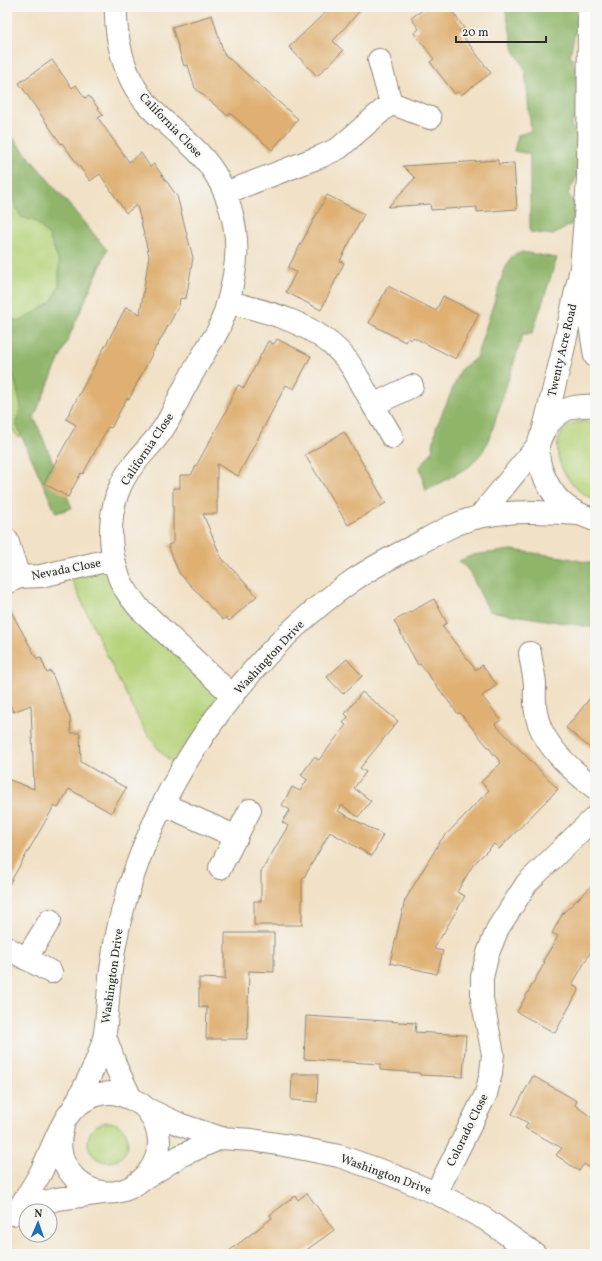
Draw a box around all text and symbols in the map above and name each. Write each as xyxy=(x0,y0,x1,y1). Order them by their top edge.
scale bar xyxy=(456,18,546,44)
text: 20 m xyxy=(462,25,489,41)
street label: California Close xyxy=(135,90,206,162)
street label: Twenty Acre Road xyxy=(544,302,582,398)
street label: California Close xyxy=(118,410,178,489)
street label: Nevada Close xyxy=(30,555,103,585)
street label: Washington Drive xyxy=(231,617,308,698)
street label: Washington Drive xyxy=(98,927,128,1025)
street label: Colorado Close xyxy=(443,1091,493,1170)
street label: Washington Drive xyxy=(338,1151,434,1199)
north arrow xyxy=(18,1203,58,1243)
text: N xyxy=(34,1207,43,1222)

